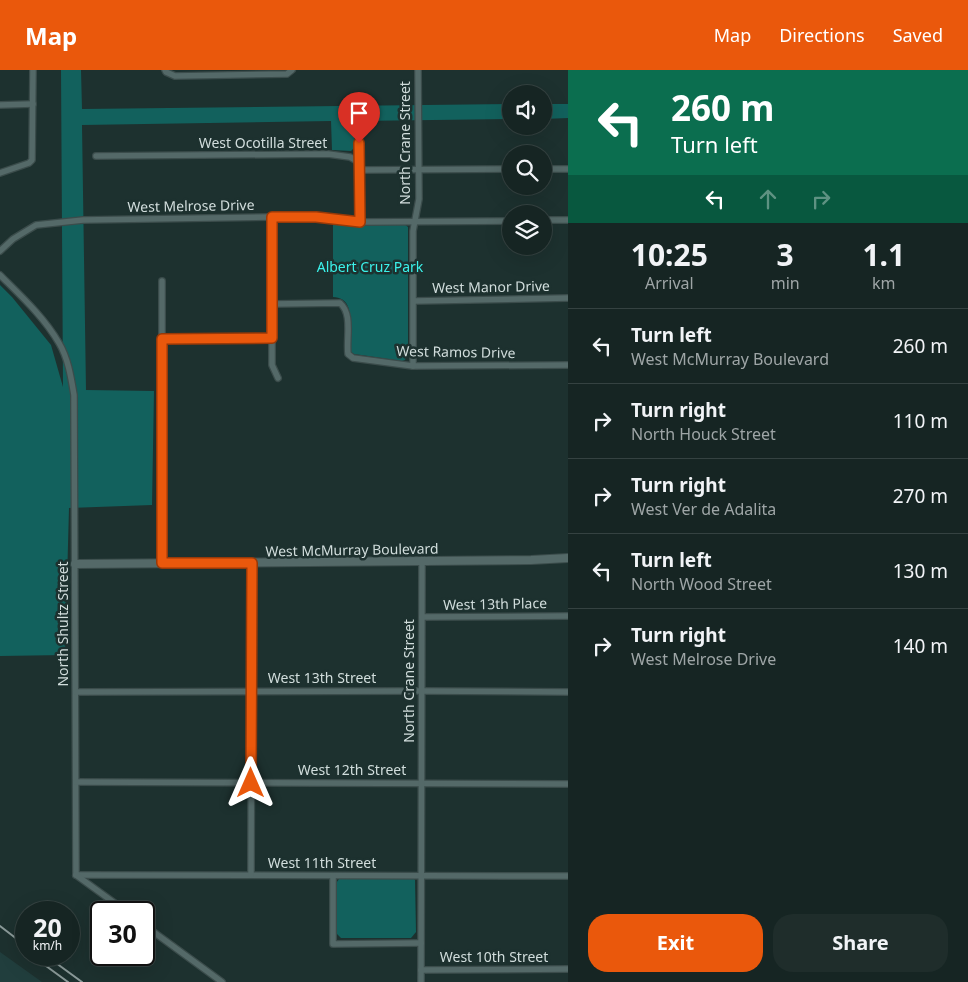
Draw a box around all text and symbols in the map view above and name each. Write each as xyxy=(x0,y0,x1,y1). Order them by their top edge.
text: Map xyxy=(25,19,77,52)
text: Map xyxy=(714,23,751,47)
text: Directions xyxy=(779,23,865,47)
text: Saved xyxy=(893,23,943,47)
street label: North Crane Street xyxy=(395,81,414,205)
text: 260 m xyxy=(671,84,774,131)
map controls xyxy=(502,85,552,255)
button: sound xyxy=(502,85,552,135)
icon: left xyxy=(588,90,653,155)
pin xyxy=(338,92,380,143)
icon: arrive xyxy=(345,99,373,127)
text: Turn left xyxy=(671,129,758,159)
street label: West Ocotilla Street xyxy=(199,133,327,152)
button: search xyxy=(502,145,552,195)
icon: left xyxy=(701,185,729,213)
icon: ahead xyxy=(754,185,782,213)
icon: right xyxy=(807,185,835,213)
street label: West Melrose Drive xyxy=(127,195,255,216)
button: layers xyxy=(502,205,552,255)
text: 10:25 xyxy=(631,234,708,275)
text: 3 xyxy=(777,234,794,275)
text: 1.1 xyxy=(862,234,905,275)
park label: Albert Cruz Park xyxy=(317,257,424,276)
text: Arrival xyxy=(645,272,694,294)
text: min xyxy=(771,272,800,294)
text: km xyxy=(872,272,896,294)
street label: West Manor Drive xyxy=(432,276,550,297)
text: Turn left xyxy=(631,322,712,348)
icon: left xyxy=(588,332,616,360)
text: 260 m xyxy=(893,333,948,359)
street label: West Ramos Drive xyxy=(396,341,516,362)
text: West McMurray Boulevard xyxy=(631,348,829,370)
text: Turn right xyxy=(631,397,726,423)
icon: right xyxy=(588,407,616,435)
text: 110 m xyxy=(893,408,948,434)
text: North Houck Street xyxy=(631,423,776,445)
text: Turn right xyxy=(631,472,726,498)
icon: right xyxy=(588,482,616,510)
text: 270 m xyxy=(893,483,948,509)
text: West Ver de Adalita xyxy=(631,498,776,520)
street label: West McMurray Boulevard xyxy=(265,538,439,561)
text: Turn left xyxy=(631,547,712,573)
icon: left xyxy=(588,557,616,585)
text: 130 m xyxy=(893,558,948,584)
street label: North Shultz Street xyxy=(53,561,72,687)
text: North Wood Street xyxy=(631,573,772,595)
street label: West 13th Place xyxy=(443,593,547,614)
street label: North Crane Street xyxy=(399,619,418,743)
text: Turn right xyxy=(631,622,726,648)
icon: right xyxy=(588,632,616,660)
text: 140 m xyxy=(893,633,948,659)
text: West Melrose Drive xyxy=(631,648,776,670)
street label: West 13th Street xyxy=(268,668,376,687)
position arrow xyxy=(224,756,276,808)
street label: West 12th Street xyxy=(298,760,406,779)
street label: West 11th Street xyxy=(268,853,376,872)
speed limit sign: 30 xyxy=(90,901,155,966)
text: 20 xyxy=(33,910,62,944)
button: Exit xyxy=(588,914,763,972)
button: Share xyxy=(773,914,948,972)
text: km/h xyxy=(33,937,62,954)
street label: West 10th Street xyxy=(440,947,548,966)

